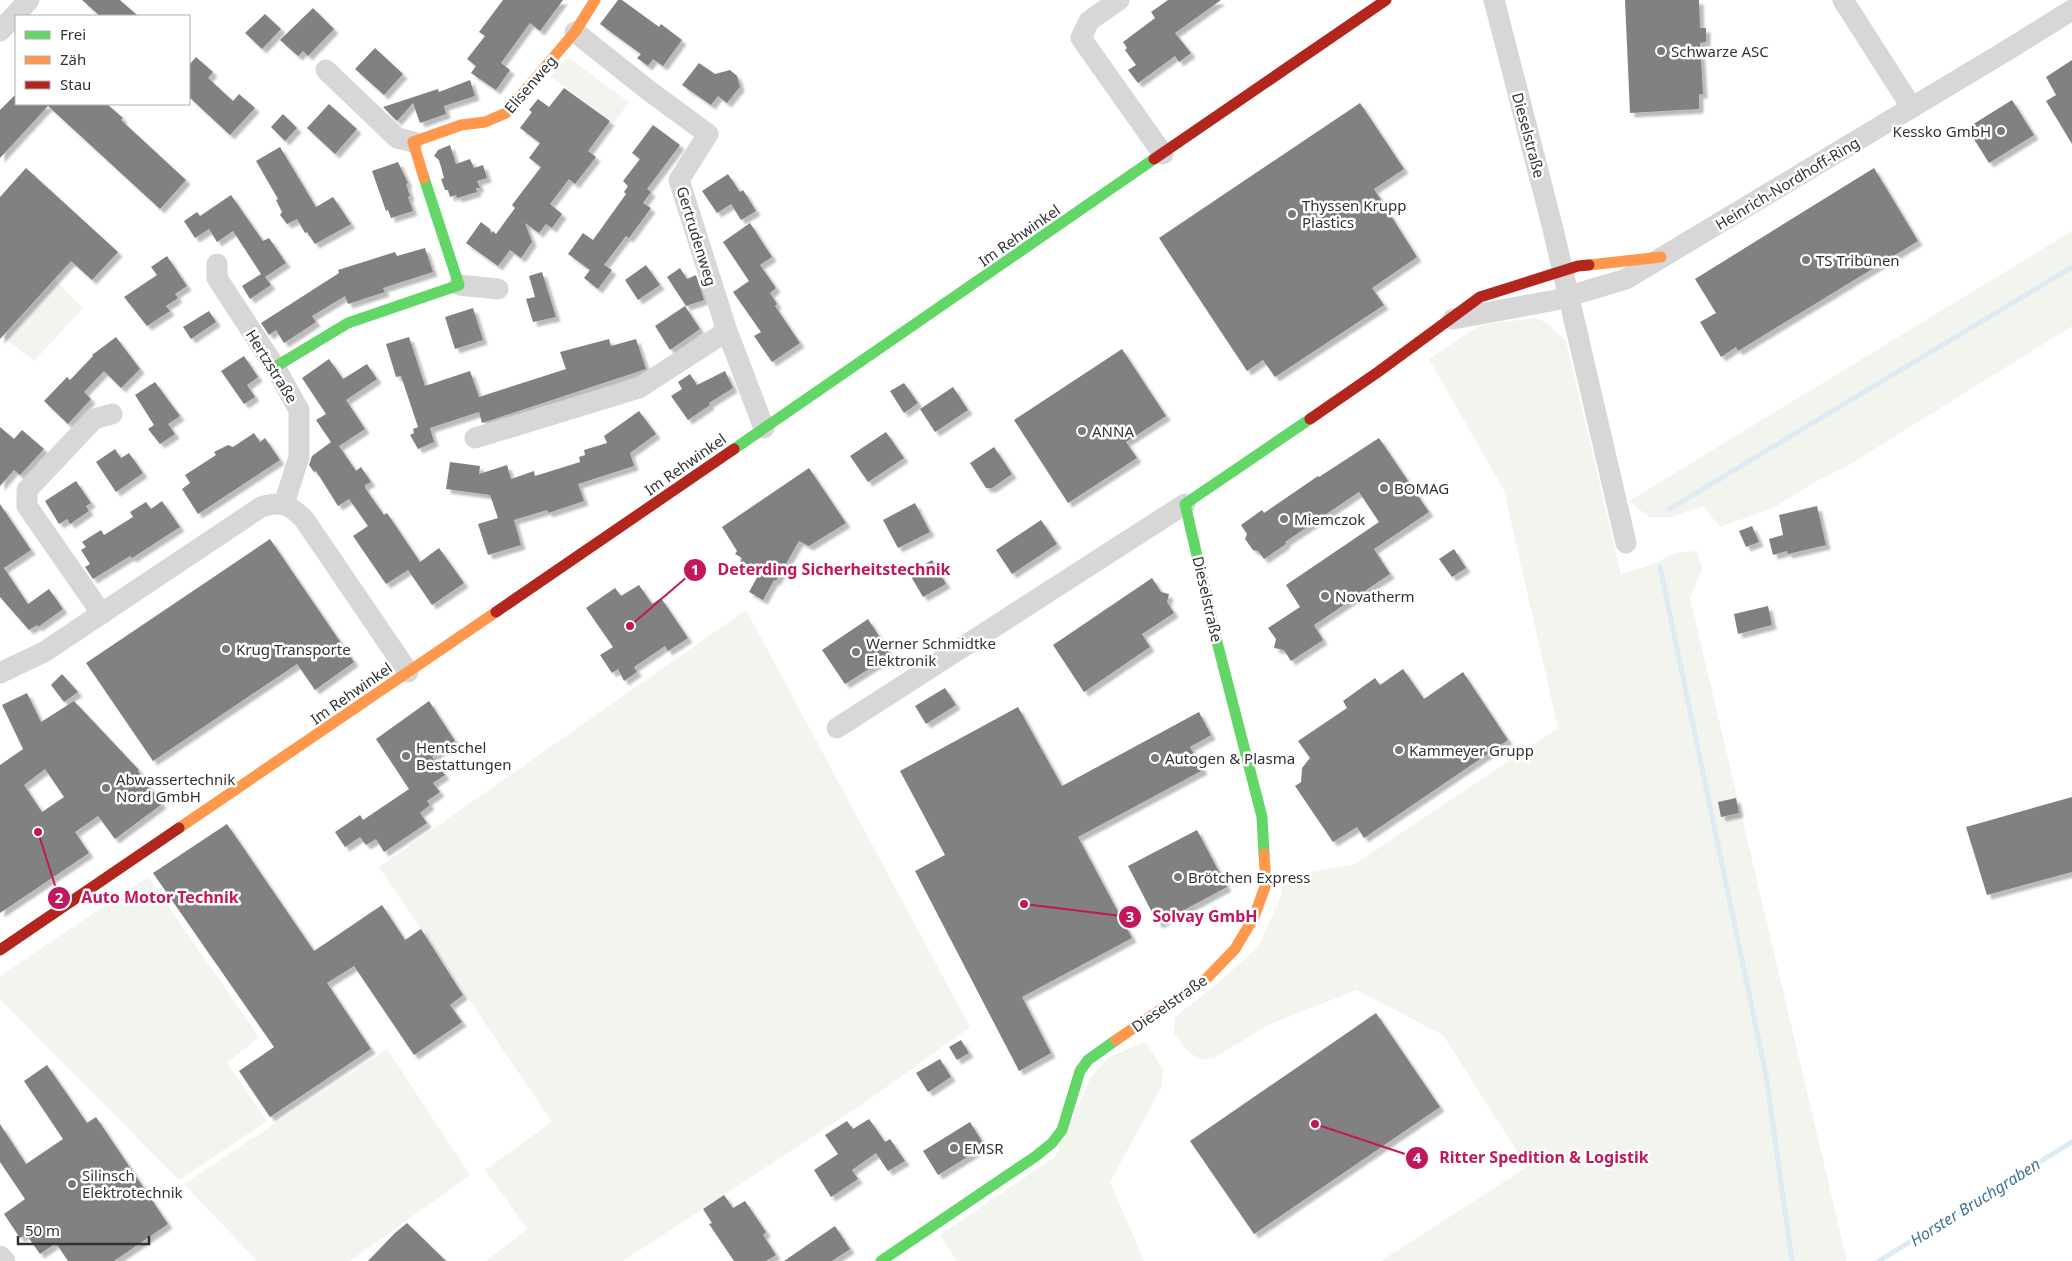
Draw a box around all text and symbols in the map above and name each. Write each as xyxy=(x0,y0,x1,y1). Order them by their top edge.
legend xyxy=(15,15,190,105)
text: Frei xyxy=(60,24,86,44)
place label: Schwarze ASC xyxy=(1671,41,1769,61)
marker: Schwarze ASC xyxy=(1655,45,1667,57)
text: Zäh xyxy=(60,49,86,69)
street label: Elisenweg xyxy=(499,51,561,117)
text: Stau xyxy=(60,74,91,94)
street label: Dieselstraße xyxy=(1508,90,1550,180)
place label: Kessko GmbH xyxy=(1893,121,1991,141)
marker: Kessko GmbH xyxy=(1995,125,2007,137)
street label: Heinrich-Nordhoff-Ring xyxy=(1711,132,1863,234)
street label: Gertrudenweg xyxy=(672,184,722,288)
place label: Thyssen Krupp Plastics xyxy=(1302,195,1406,232)
street label: Im Rehwinkel xyxy=(974,199,1064,271)
marker: Thyssen Krupp Plastics xyxy=(1286,208,1298,220)
place label: TS Tribünen xyxy=(1816,250,1900,270)
marker: TS Tribünen xyxy=(1800,254,1812,266)
street label: Hertzstraße xyxy=(242,325,302,407)
place label: ANNA xyxy=(1092,421,1134,441)
marker: ANNA xyxy=(1076,425,1088,437)
street label: Im Rehwinkel xyxy=(640,428,730,500)
place label: BOMAG xyxy=(1394,478,1449,498)
marker: BOMAG xyxy=(1378,482,1390,494)
place label: Miemczok xyxy=(1294,509,1365,529)
marker: Miemczok xyxy=(1278,513,1290,525)
callout: Deterding Sicherheitstechnik xyxy=(682,554,960,585)
street label: Dieselstraße xyxy=(1188,554,1228,644)
text: Deterding Sicherheitstechnik xyxy=(717,558,951,580)
text: 1 xyxy=(691,559,699,579)
place label: Novatherm xyxy=(1335,586,1415,606)
marker: Novatherm xyxy=(1319,590,1331,602)
place label: Werner Schmidtke Elektronik xyxy=(866,633,996,670)
place label: Krug Transporte xyxy=(236,639,351,659)
marker: Krug Transporte xyxy=(220,643,232,655)
marker: Werner Schmidtke Elektronik xyxy=(850,646,862,658)
street label: Im Rehwinkel xyxy=(306,657,396,729)
place label: Hentschel Bestattungen xyxy=(416,737,512,774)
place label: Kammeyer Grupp xyxy=(1409,740,1534,760)
marker: Kammeyer Grupp xyxy=(1393,744,1405,756)
place label: Autogen & Plasma xyxy=(1165,748,1295,768)
marker: Hentschel Bestattungen xyxy=(400,750,412,762)
marker: Autogen & Plasma xyxy=(1149,752,1161,764)
place label: Abwassertechnik Nord GmbH xyxy=(116,769,235,806)
marker: Abwassertechnik Nord GmbH xyxy=(100,782,112,794)
place label: Brötchen Express xyxy=(1188,867,1310,887)
marker: Brötchen Express xyxy=(1172,871,1184,883)
callout: Auto Motor Technik xyxy=(46,882,249,913)
text: Auto Motor Technik xyxy=(81,886,239,908)
text: 2 xyxy=(55,887,64,907)
callout: Solvay GmbH xyxy=(1118,901,1268,932)
text: Solvay GmbH xyxy=(1152,905,1258,927)
text: 3 xyxy=(1126,906,1134,926)
street label: Dieselstraße xyxy=(1127,970,1211,1036)
place label: EMSR xyxy=(964,1138,1004,1158)
marker: EMSR xyxy=(948,1142,960,1154)
callout: Ritter Spedition & Logistik xyxy=(1404,1142,1659,1173)
text: Ritter Spedition & Logistik xyxy=(1439,1146,1649,1168)
text: 4 xyxy=(1413,1147,1422,1167)
water label: Horster Bruchgraben xyxy=(1906,1153,2044,1251)
place label: Silinsch Elektrotechnik xyxy=(82,1165,183,1202)
marker: Silinsch Elektrotechnik xyxy=(66,1178,78,1190)
scale bar xyxy=(18,1214,149,1246)
text: 50 m xyxy=(25,1220,60,1240)

